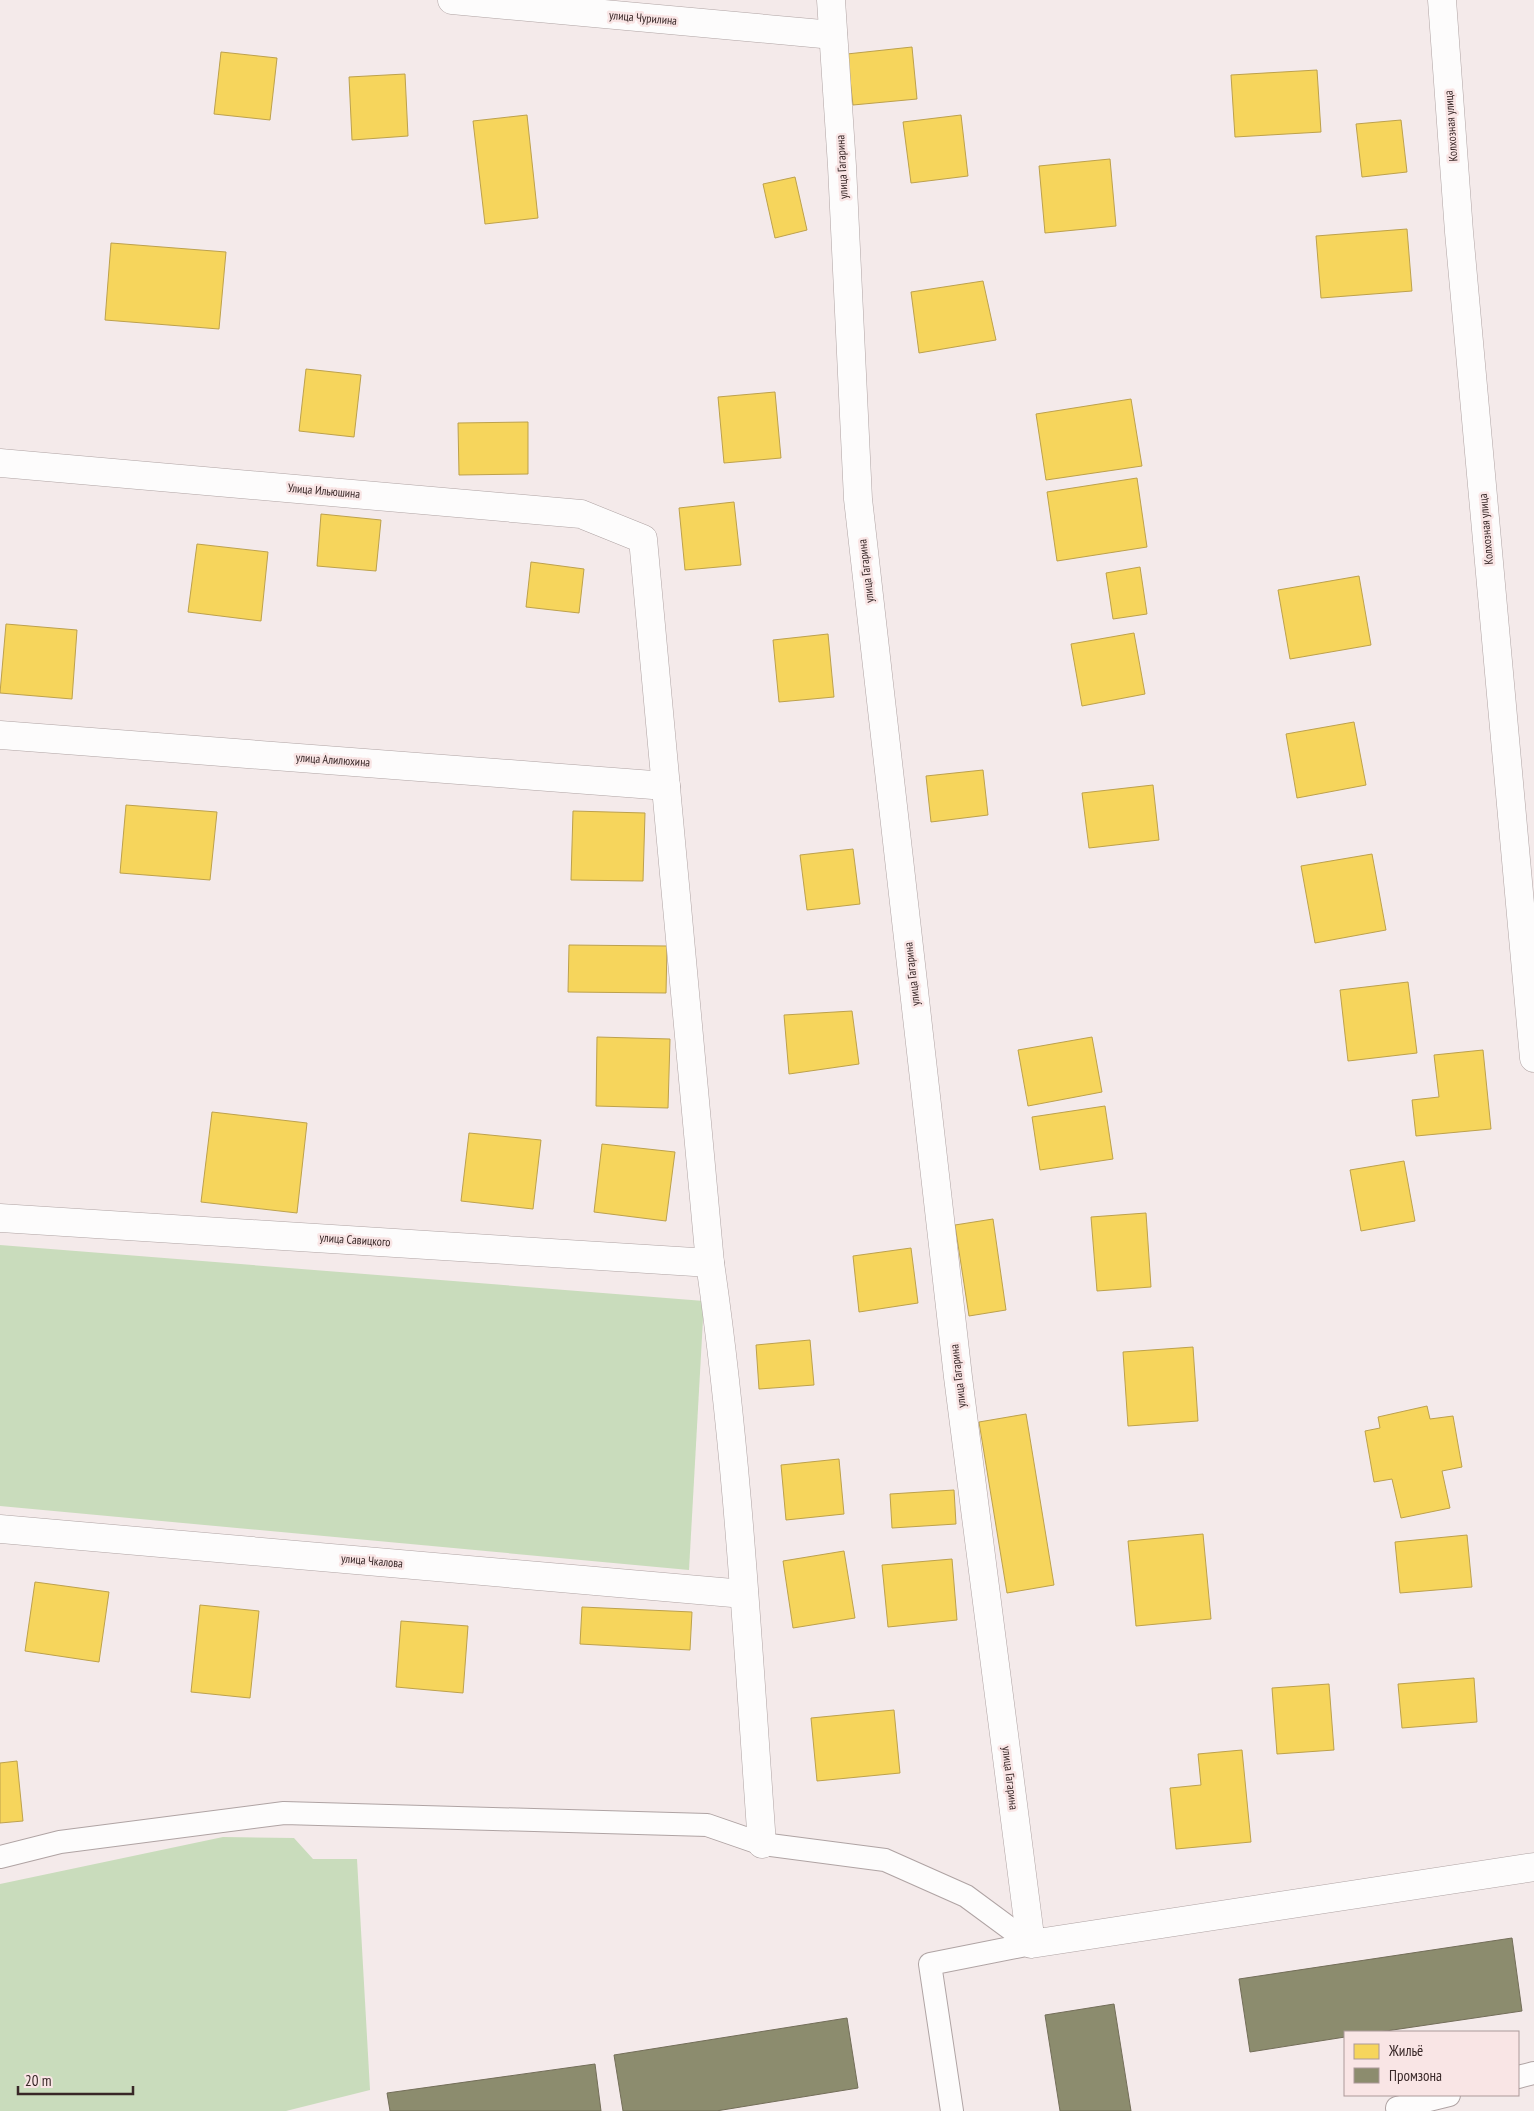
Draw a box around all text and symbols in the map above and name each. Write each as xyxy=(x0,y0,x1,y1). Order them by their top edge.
street label: улица Чурилина xyxy=(608,7,678,28)
street label: Колхозная улица xyxy=(1441,90,1460,162)
street label: улица Гагарина xyxy=(832,134,851,199)
street label: Улица Ильюшина xyxy=(287,480,361,501)
street label: Колхозная улица xyxy=(1475,493,1496,565)
street label: улица Гагарина xyxy=(854,538,877,604)
street label: улица Алилюхина xyxy=(295,749,371,770)
street label: улица Гагарина xyxy=(900,941,923,1007)
street label: улица Савицкого xyxy=(319,1230,391,1249)
street label: улица Гагарина xyxy=(946,1343,969,1409)
street label: улица Чкалова xyxy=(340,1550,404,1571)
street label: улица Гагарина xyxy=(999,1745,1022,1811)
legend xyxy=(1344,2031,1519,2096)
text: Жильё xyxy=(1388,2041,1423,2060)
scale bar xyxy=(18,2064,132,2096)
text: Промзона xyxy=(1389,2066,1442,2085)
text: 20 m xyxy=(25,2071,51,2090)

